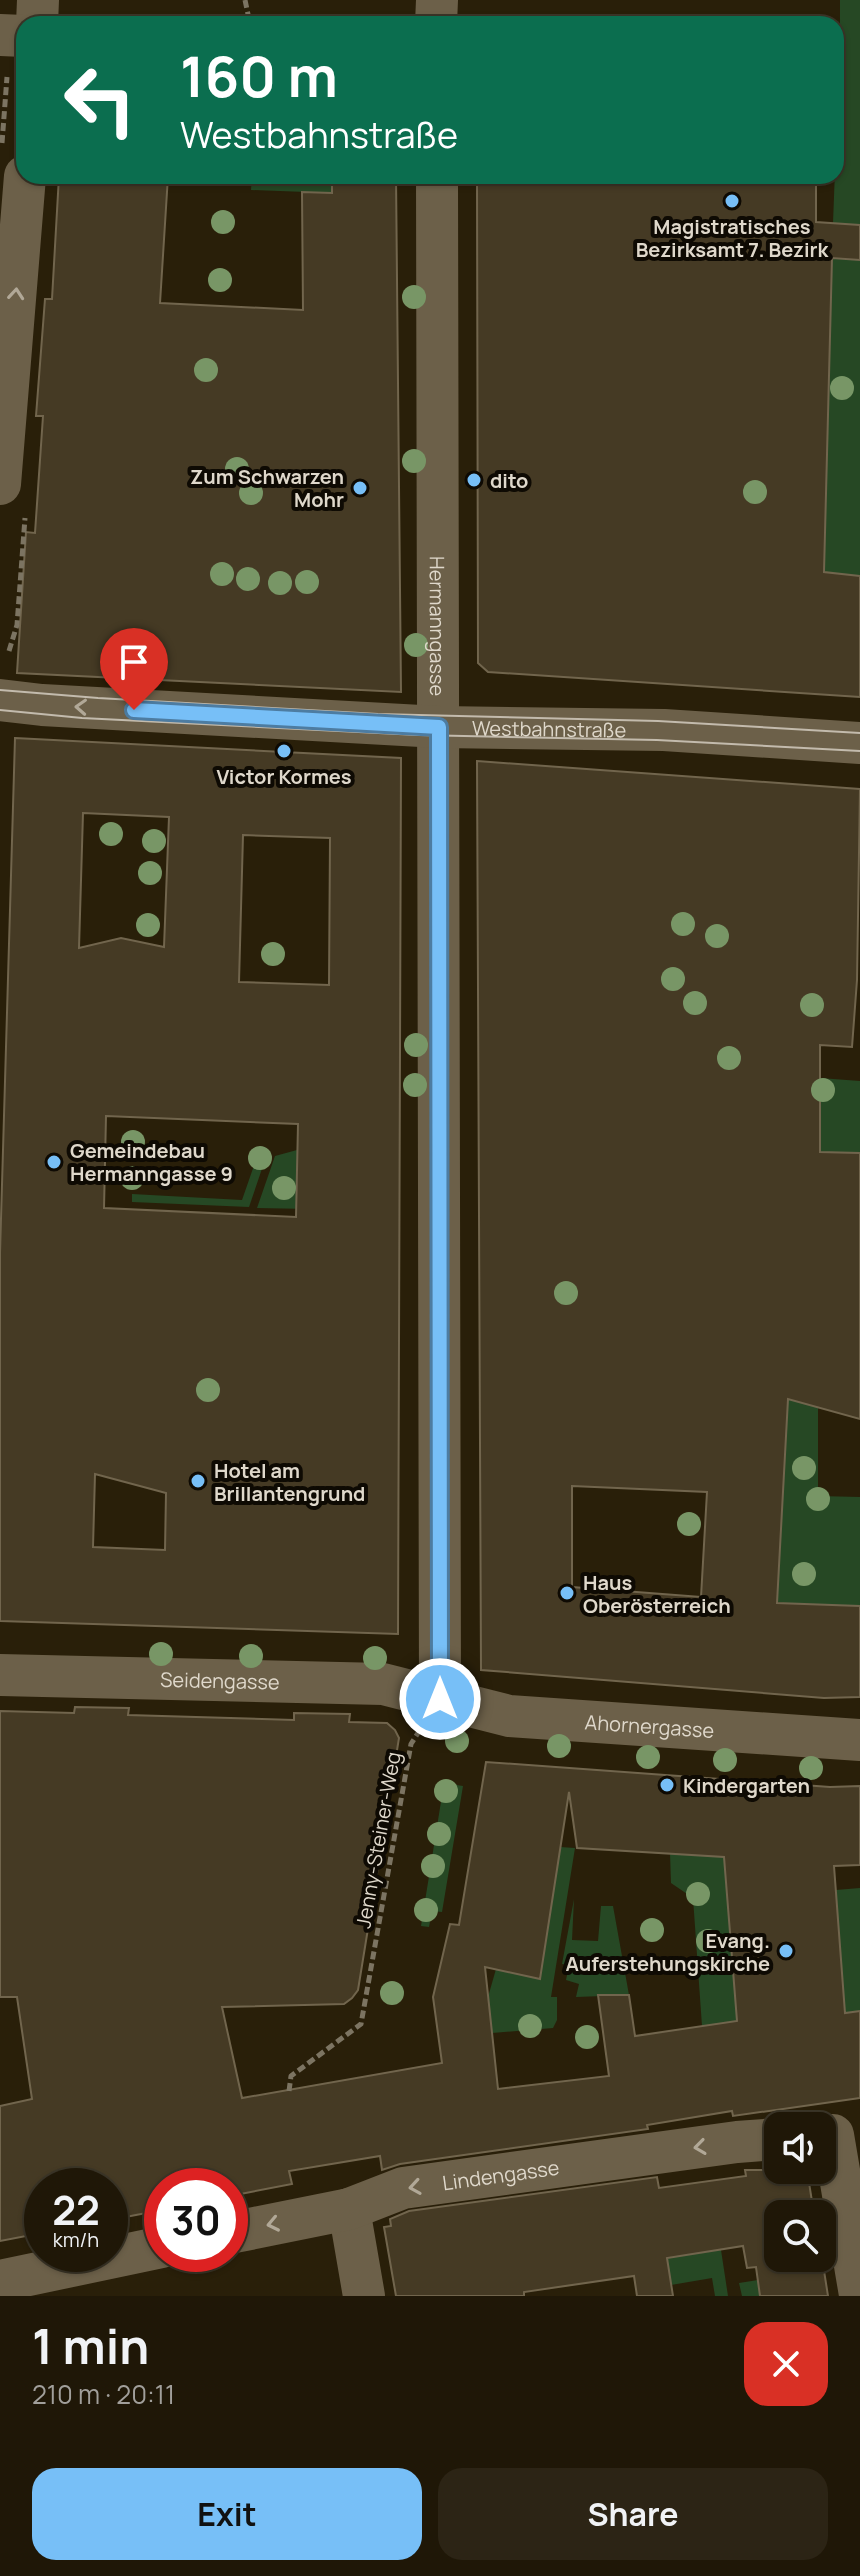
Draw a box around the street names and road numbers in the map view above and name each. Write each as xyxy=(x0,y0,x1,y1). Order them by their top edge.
street label: Hermanngasse xyxy=(424,556,452,696)
street label: Westbahnstraße xyxy=(472,714,627,743)
street label: Seidengasse xyxy=(160,1665,280,1695)
street label: Ahornergasse xyxy=(584,1708,715,1744)
street label: Jenny-Steiner-Weg xyxy=(349,1750,407,1930)
street label: Lindengasse xyxy=(441,2153,561,2196)

